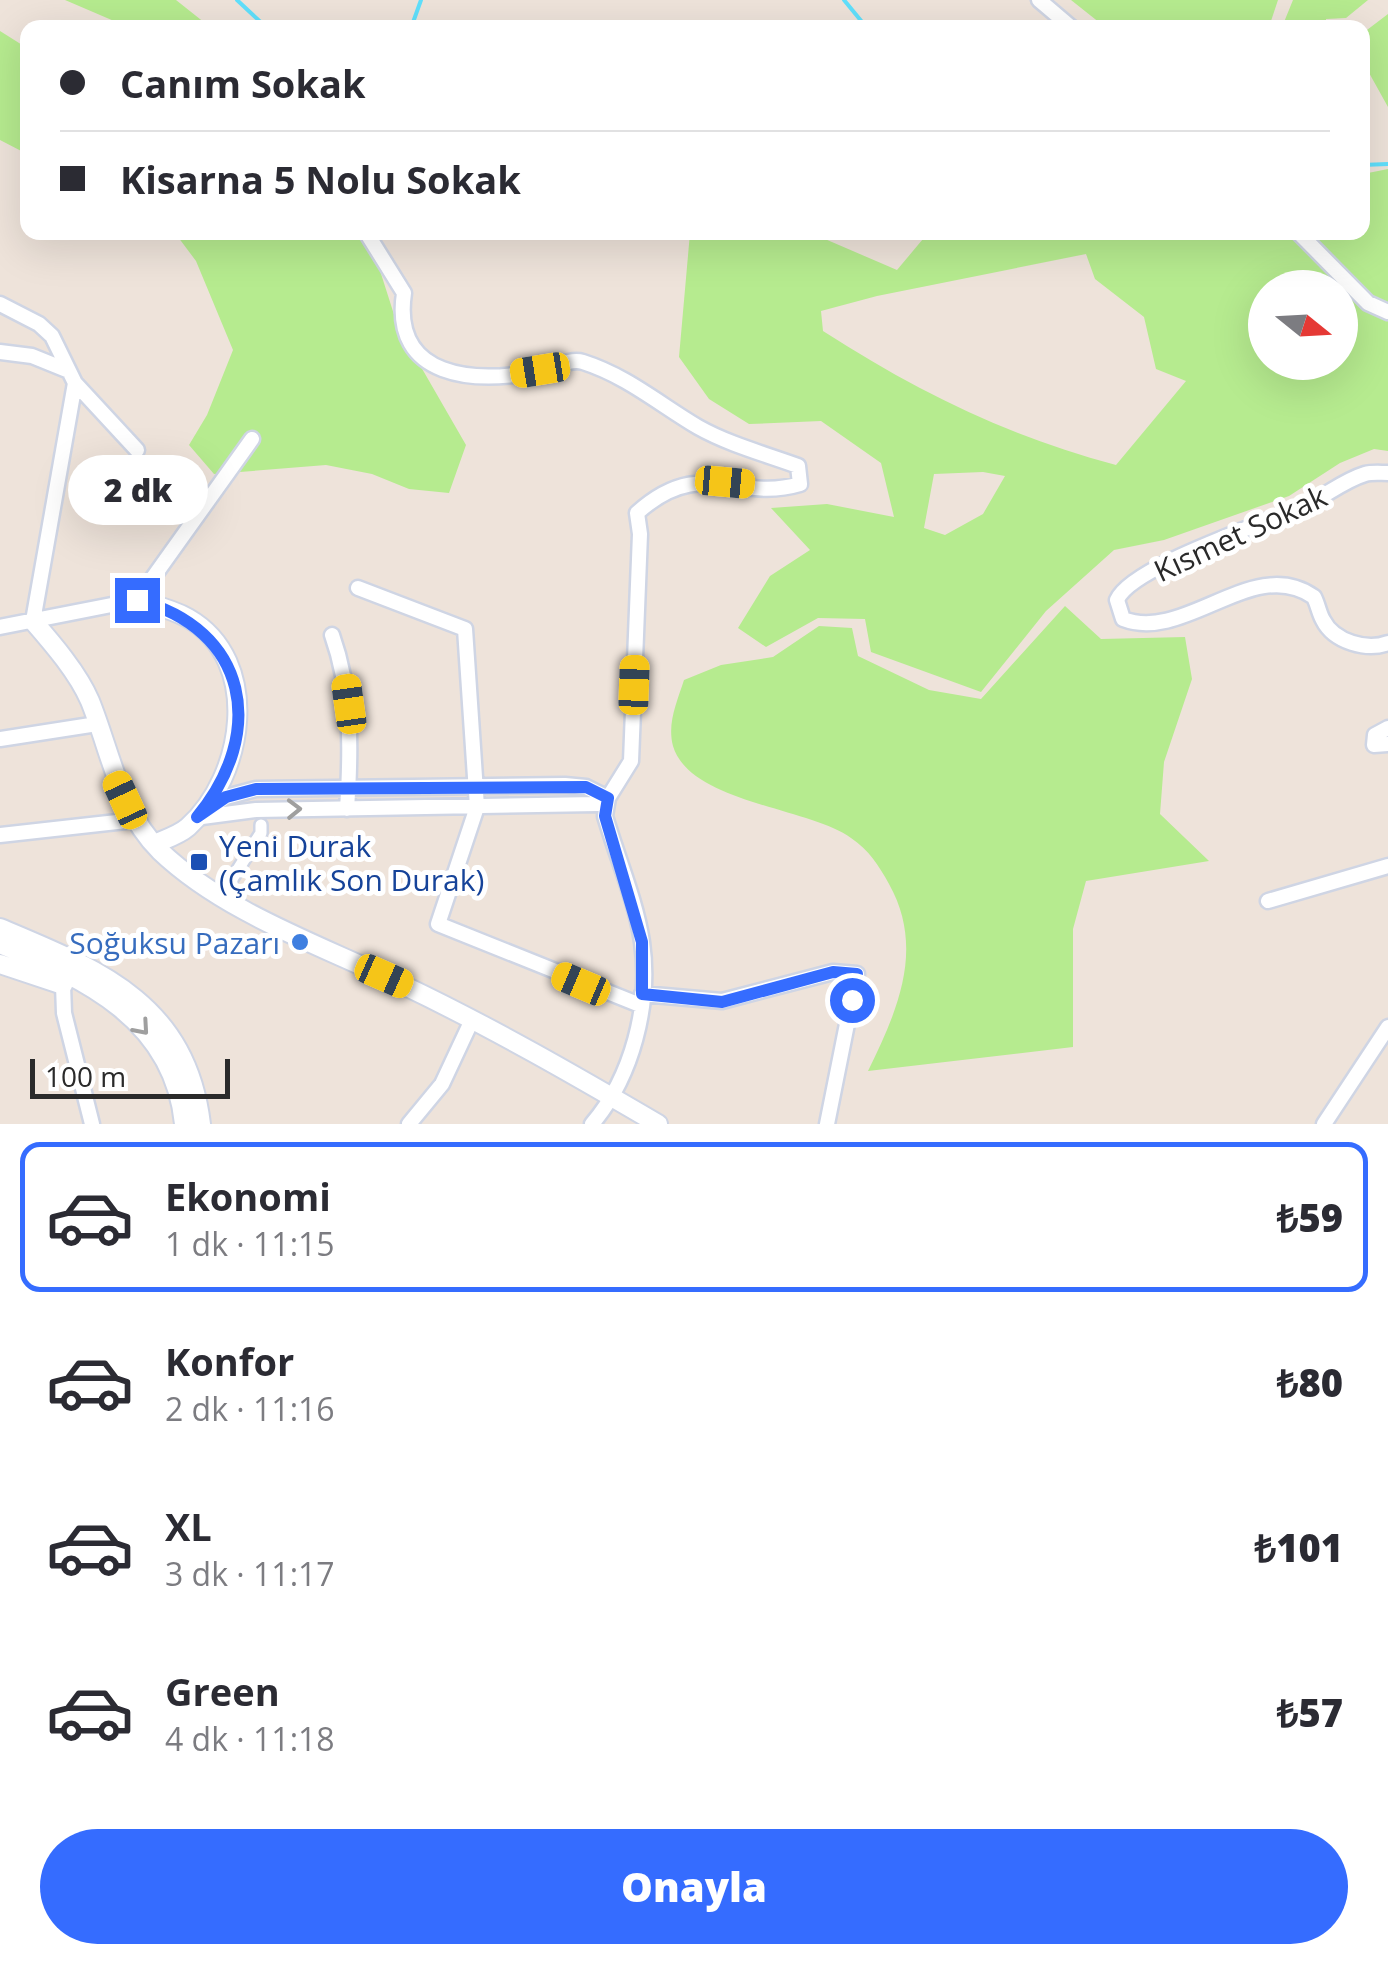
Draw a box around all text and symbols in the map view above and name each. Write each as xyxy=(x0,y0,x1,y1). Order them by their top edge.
text: Canım Sokak xyxy=(120,57,365,109)
text: Kisarna 5 Nolu Sokak xyxy=(120,153,521,205)
north arrow xyxy=(1248,270,1358,380)
map controls xyxy=(1248,270,1358,380)
car xyxy=(508,350,572,390)
callout: 2 dk xyxy=(67,455,207,525)
car xyxy=(694,464,756,500)
text: 2 dk xyxy=(104,468,172,511)
street label: Kısmet Sokak xyxy=(1147,475,1333,591)
route end xyxy=(115,578,160,623)
car xyxy=(618,654,650,716)
car xyxy=(330,672,368,736)
car xyxy=(99,766,151,834)
one-way arrow xyxy=(286,799,302,820)
place label: Yeni Durak (Çamlık Son Durak) xyxy=(219,825,484,900)
marker: Yeni Durak (Çamlık Son Durak) xyxy=(188,851,210,873)
place label: Soğuksu Pazarı xyxy=(69,922,280,963)
marker: Soğuksu Pazarı xyxy=(289,931,311,953)
car xyxy=(350,950,418,1002)
car xyxy=(548,958,614,1010)
route start xyxy=(830,978,875,1023)
one-way arrow xyxy=(131,1016,149,1035)
scale bar xyxy=(30,1054,230,1098)
text: 100 m xyxy=(45,1057,126,1095)
text: Ekonomi xyxy=(165,1170,331,1222)
icon: car xyxy=(45,1172,135,1262)
text: ₺59 xyxy=(1277,1191,1343,1243)
text: 1 dk · 11:15 xyxy=(165,1222,335,1265)
text: Konfor xyxy=(165,1335,294,1387)
icon: car xyxy=(45,1337,135,1427)
text: ₺80 xyxy=(1277,1356,1343,1408)
text: 2 dk · 11:16 xyxy=(165,1387,335,1430)
text: XL xyxy=(165,1500,212,1552)
icon: car xyxy=(45,1502,135,1592)
text: ₺101 xyxy=(1254,1521,1343,1573)
text: 3 dk · 11:17 xyxy=(165,1552,335,1595)
text: Green xyxy=(165,1665,280,1717)
icon: car xyxy=(45,1667,135,1757)
text: ₺57 xyxy=(1277,1686,1343,1738)
text: 4 dk · 11:18 xyxy=(165,1717,335,1760)
button: Onayla xyxy=(40,1829,1348,1944)

